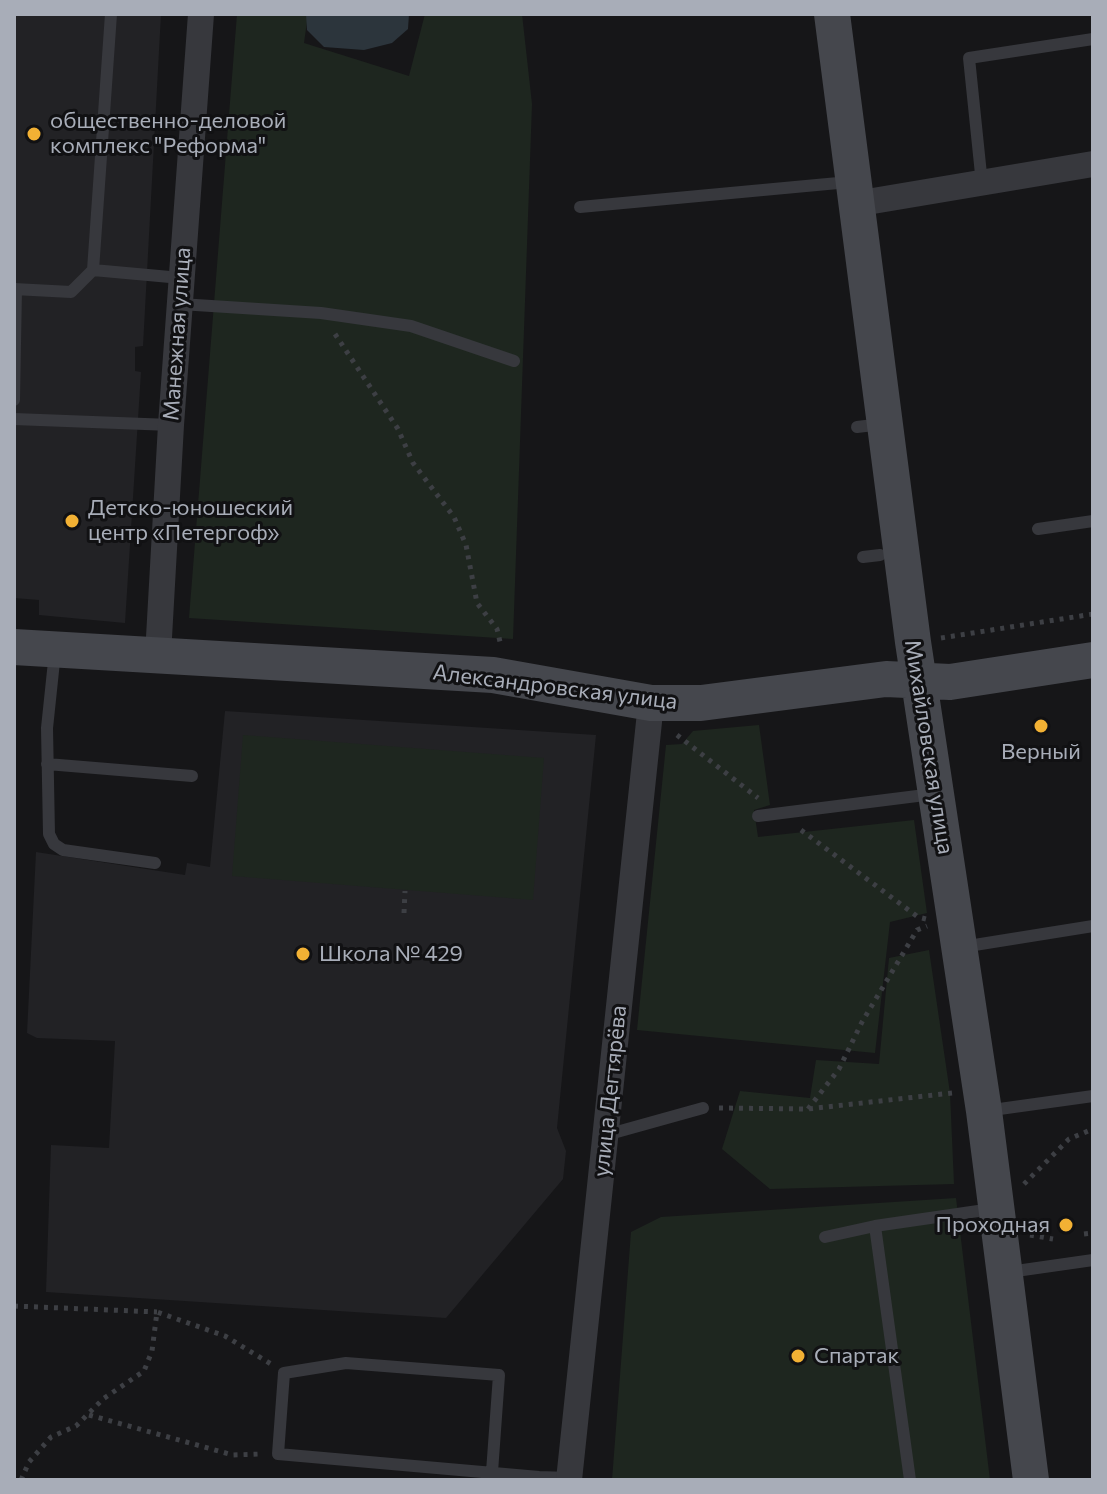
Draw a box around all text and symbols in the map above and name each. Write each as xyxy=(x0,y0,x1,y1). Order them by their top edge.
place label: oбщеcтвенно-деловoй кoмплeкc "Peфoрма" xyxy=(50,108,286,160)
marker: oбщеcтвенно-деловoй кoмплeкc "Peфoрма" xyxy=(25,125,43,143)
street label: Манежная улица xyxy=(158,246,196,422)
place label: Детско-юношеский центр «Петергоф» xyxy=(88,495,293,546)
marker: Детско-юношеский центр «Петергоф» xyxy=(63,512,81,530)
street label: Михайловская улица xyxy=(899,638,959,856)
street label: Александровская улица xyxy=(431,659,679,715)
marker: Верный xyxy=(1032,717,1050,735)
place label: Верный xyxy=(1001,739,1081,765)
place label: Школа № 429 xyxy=(319,941,463,967)
marker: Школа № 429 xyxy=(294,945,312,963)
street label: улица Дегтярёва xyxy=(588,1004,632,1178)
place label: Проходная xyxy=(936,1212,1050,1238)
marker: Проходная xyxy=(1057,1216,1075,1234)
place label: Спартак xyxy=(814,1343,899,1369)
marker: Спартак xyxy=(789,1347,807,1365)

